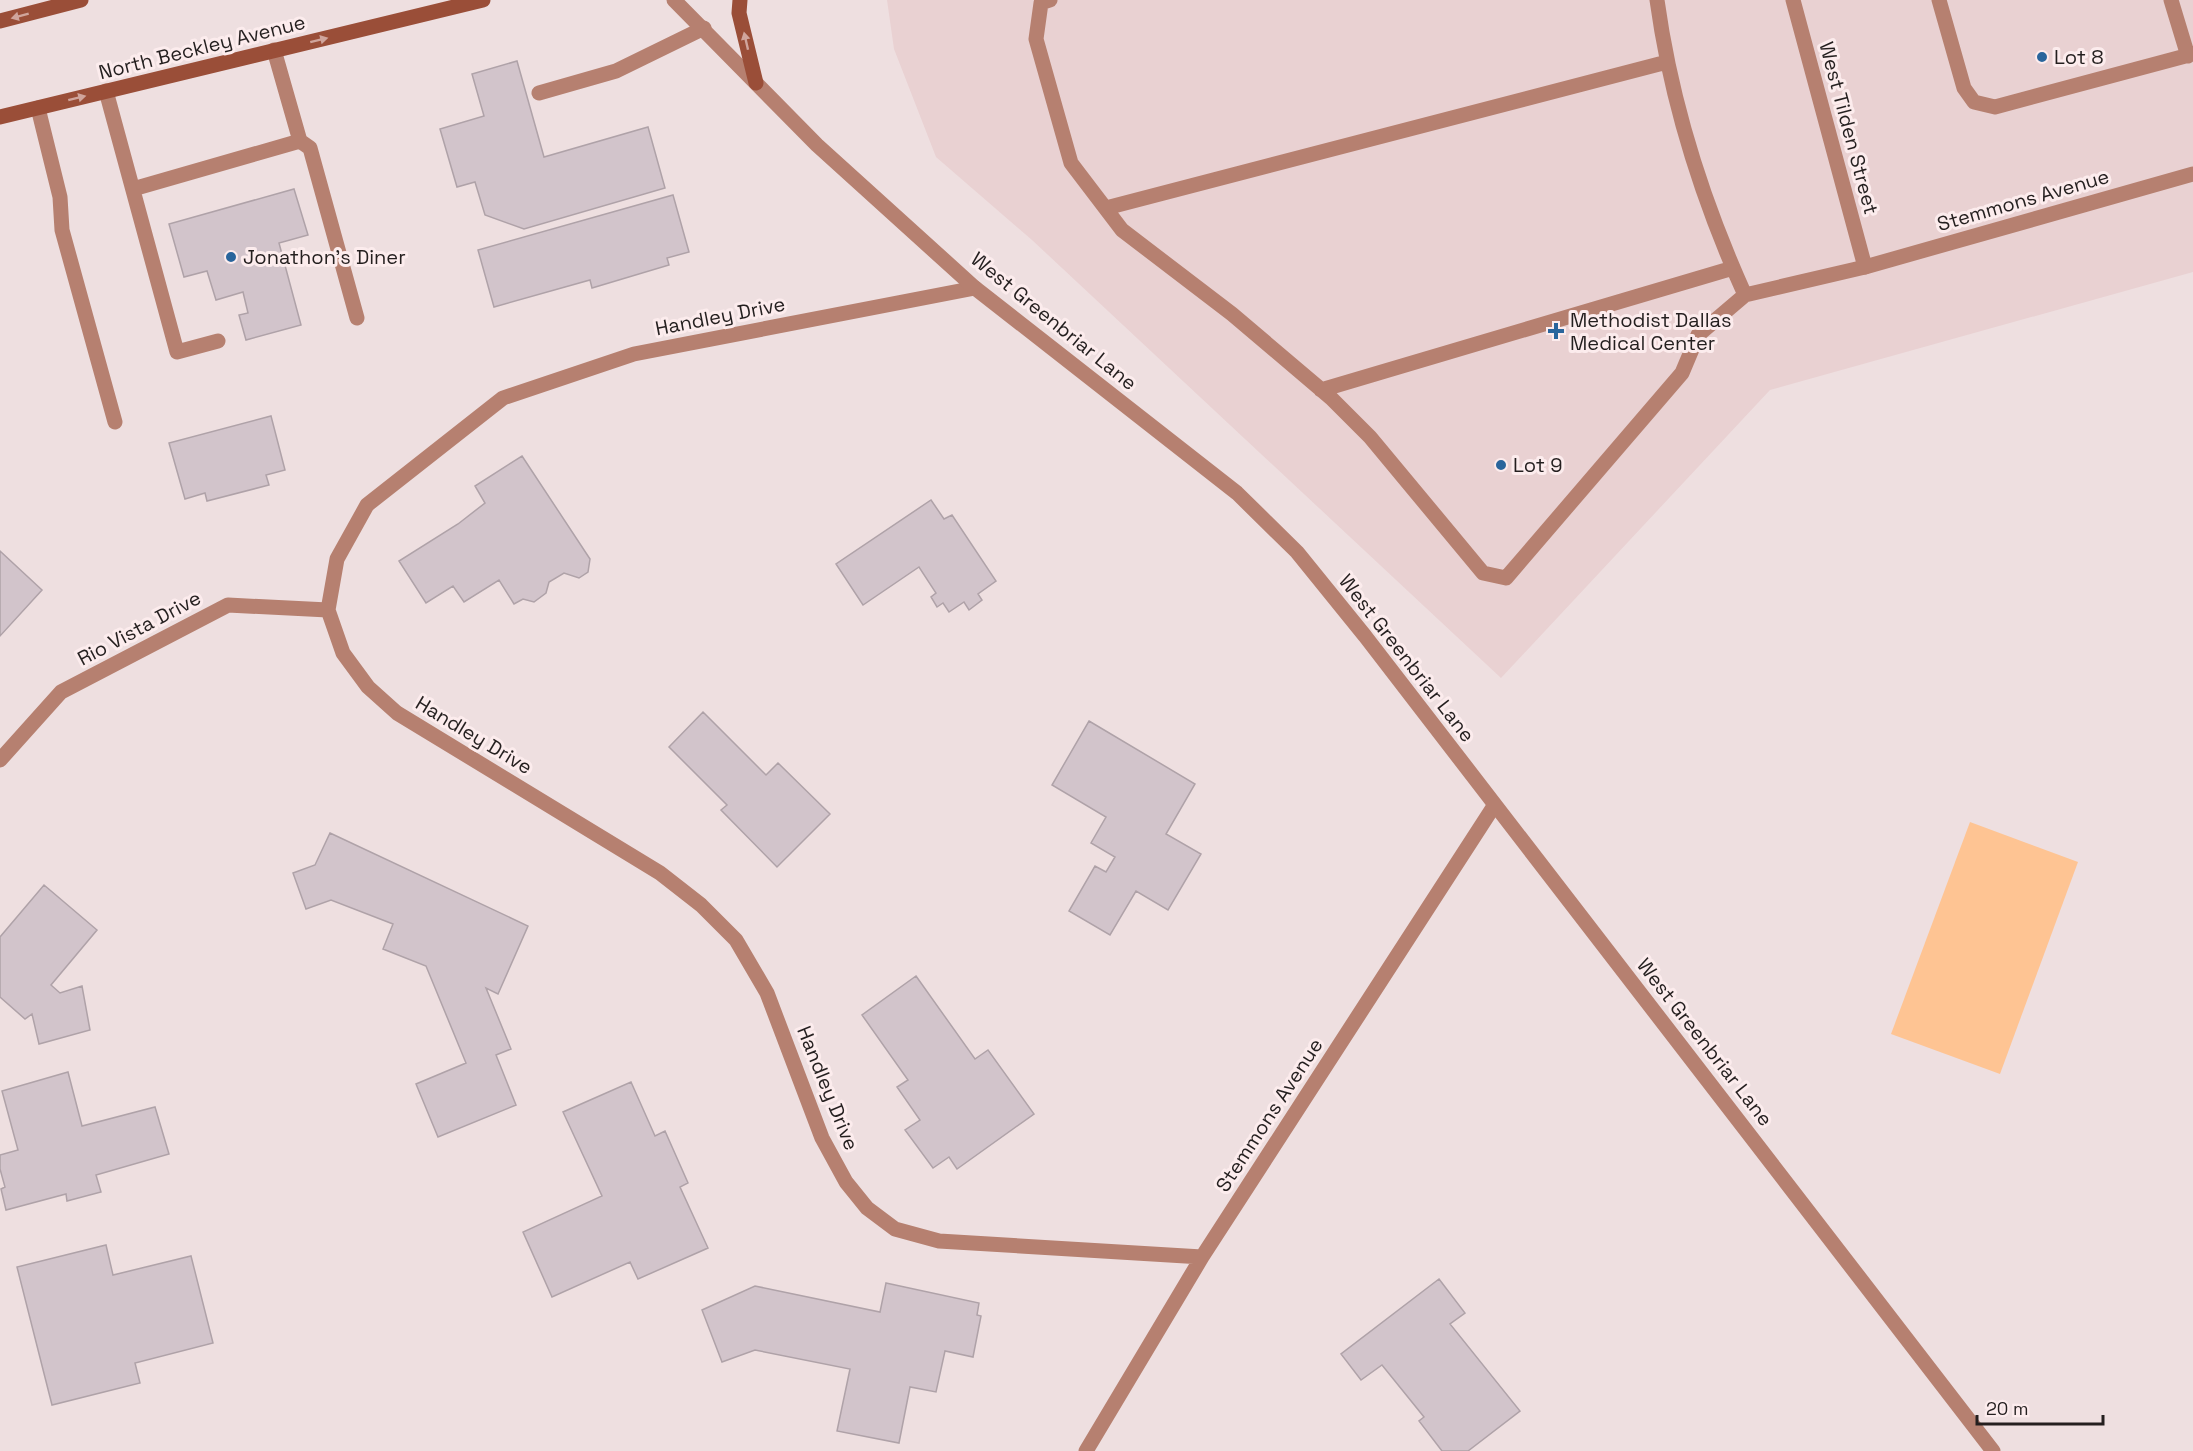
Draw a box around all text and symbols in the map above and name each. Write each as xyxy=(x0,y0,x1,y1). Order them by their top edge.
street label: North Beckley Avenue xyxy=(96,9,308,85)
one-way arrow xyxy=(11,11,29,21)
one-way arrow xyxy=(741,32,750,51)
one-way arrow xyxy=(310,34,328,44)
street label: West Tilden Street xyxy=(1813,39,1885,217)
place label: Lot 8 xyxy=(2054,44,2104,70)
marker: Lot 8 xyxy=(2035,50,2049,64)
one-way arrow xyxy=(68,93,86,103)
street label: Stemmons Avenue xyxy=(1934,163,2112,237)
place label: Jonathon's Diner xyxy=(243,244,406,270)
street label: West Greenbriar Lane xyxy=(966,246,1142,396)
marker: Jonathon's Diner xyxy=(224,250,238,264)
street label: Handley Drive xyxy=(653,291,787,341)
place label: Methodist Dallas Medical Center xyxy=(1570,307,1732,356)
marker: Methodist Dallas Medical Center xyxy=(1547,322,1565,340)
place label: Lot 9 xyxy=(1513,452,1562,478)
marker: Lot 9 xyxy=(1494,458,1508,472)
street label: West Greenbriar Lane xyxy=(1333,569,1481,747)
street label: Rio Vista Drive xyxy=(73,585,205,671)
street label: Handley Drive xyxy=(411,690,537,780)
street label: West Greenbriar Lane xyxy=(1631,953,1779,1131)
street label: Handley Drive xyxy=(791,1022,865,1154)
street label: Stemmons Avenue xyxy=(1210,1033,1328,1197)
scale bar xyxy=(1977,1388,2103,1426)
text: 20 m xyxy=(1986,1397,2029,1420)

